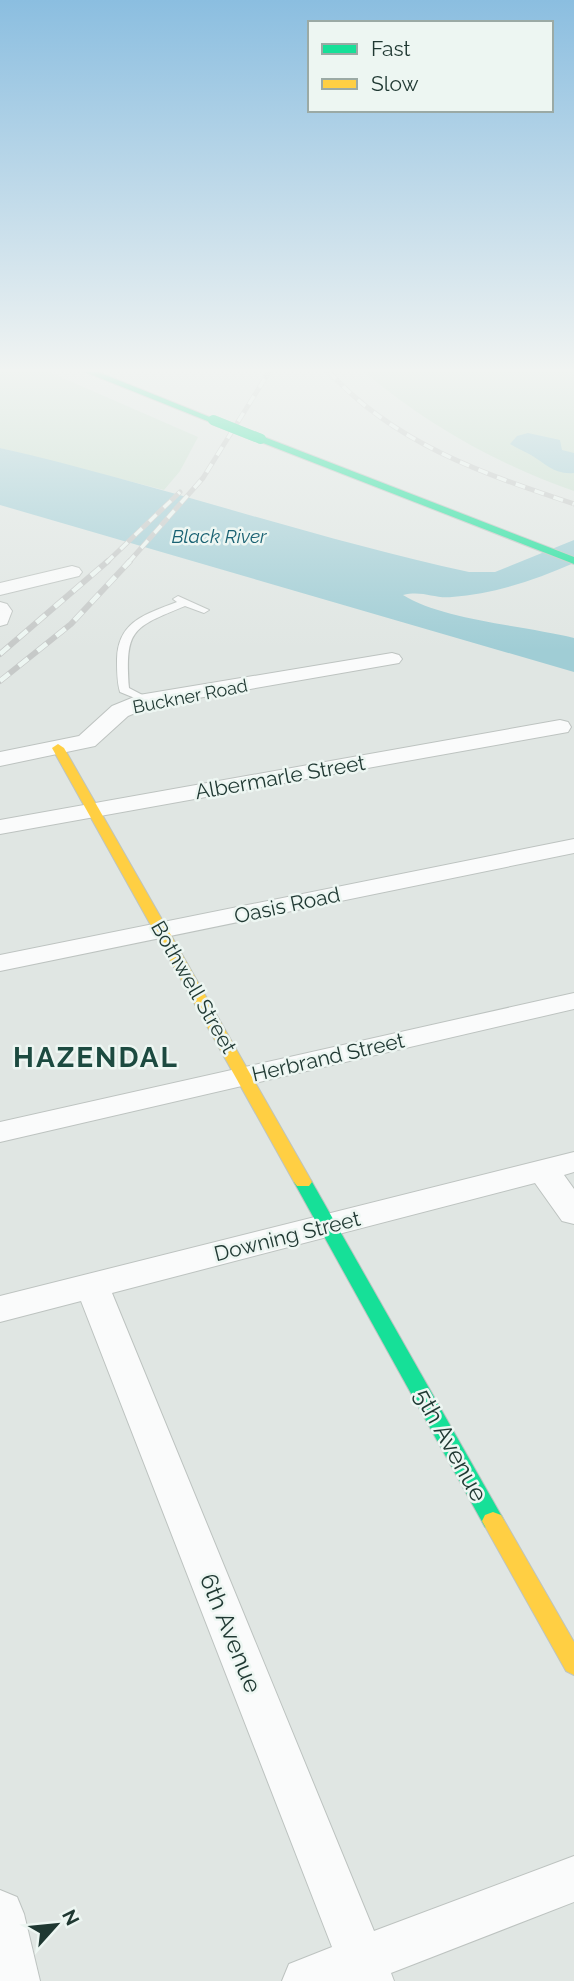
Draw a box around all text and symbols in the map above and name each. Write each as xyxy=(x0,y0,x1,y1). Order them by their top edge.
legend xyxy=(308,21,553,112)
text: Fast xyxy=(371,36,411,61)
text: Slow xyxy=(371,71,419,96)
water label: Black River xyxy=(171,525,268,547)
street label: Buckner Road xyxy=(131,675,249,717)
street label: Albermarle Street xyxy=(193,750,367,804)
street label: Oasis Road xyxy=(232,882,342,928)
street label: Bothwell Street xyxy=(146,916,242,1058)
street label: Herbrand Street xyxy=(249,1027,407,1087)
district label: HAZENDAL xyxy=(13,1041,179,1074)
street label: Downing Street xyxy=(211,1206,363,1266)
street label: 5th Avenue xyxy=(408,1383,494,1507)
street label: 6th Avenue xyxy=(194,1569,268,1697)
north arrow xyxy=(21,1890,91,1960)
text: N xyxy=(58,1906,84,1929)

